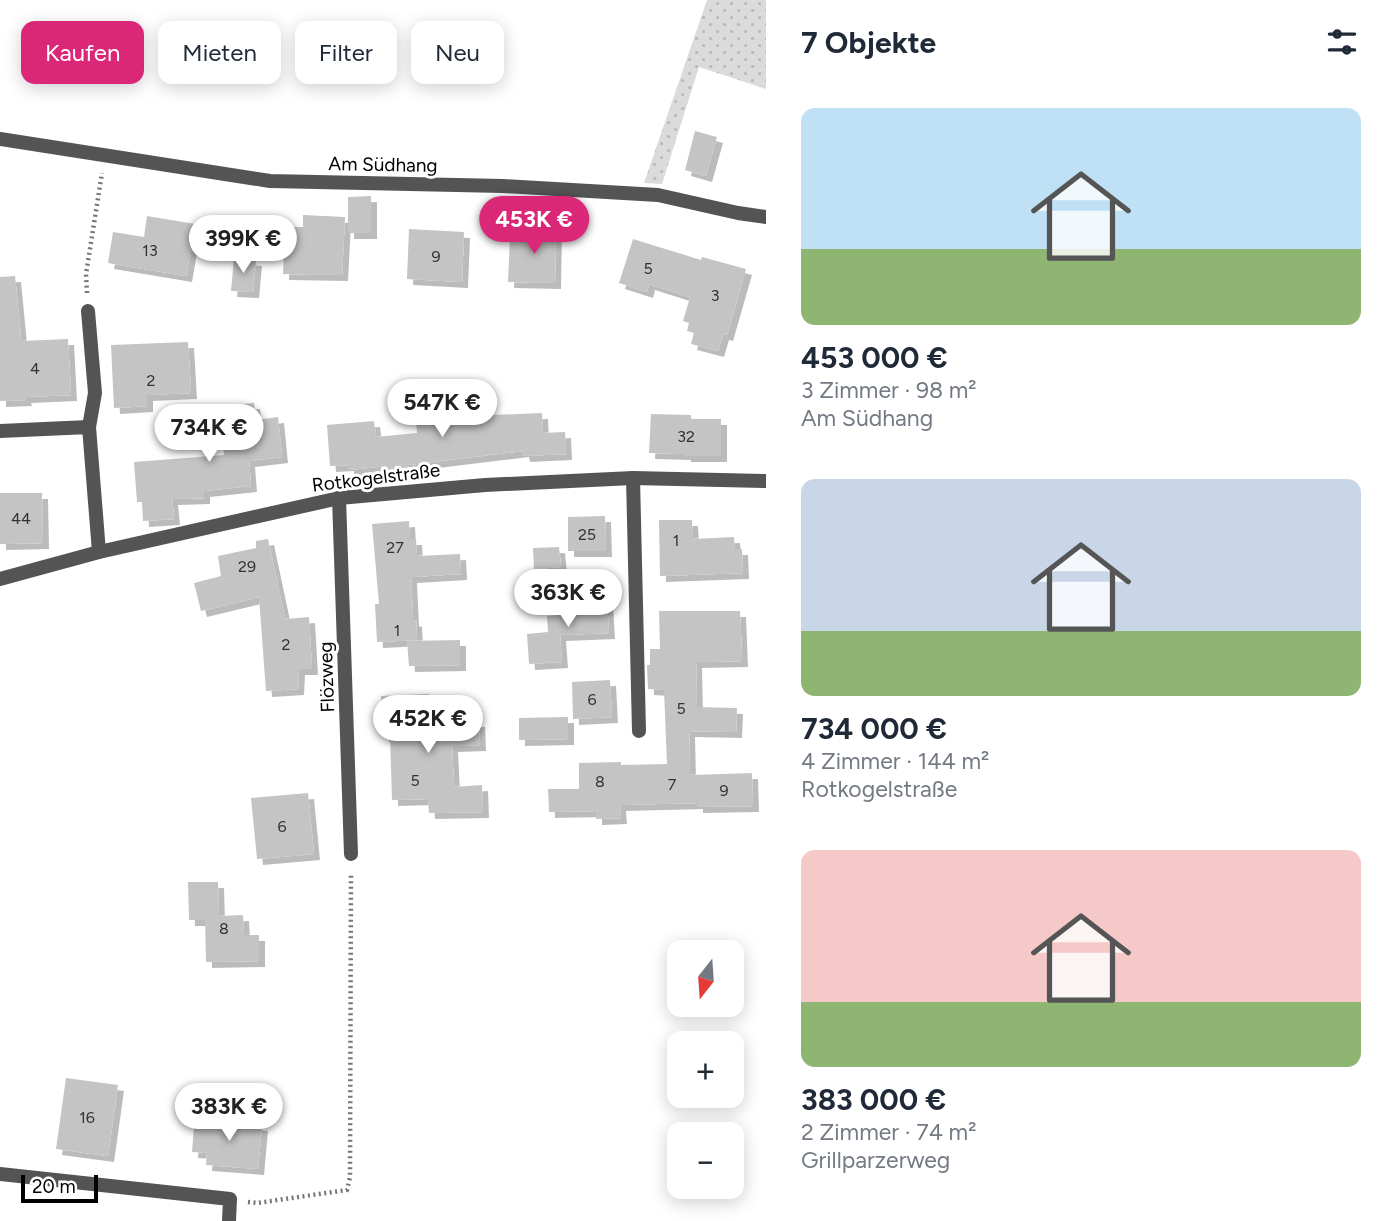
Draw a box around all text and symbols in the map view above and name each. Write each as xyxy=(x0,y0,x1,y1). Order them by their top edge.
chip: Kaufen xyxy=(21,21,144,84)
chip: Mieten xyxy=(158,21,281,84)
chip: Filter xyxy=(295,21,397,84)
chip: Neu xyxy=(411,21,504,84)
icon: filters xyxy=(1323,23,1361,61)
text: 7 Objekte xyxy=(801,24,936,61)
street label: Am Südhang xyxy=(328,152,438,177)
icon: home xyxy=(1018,153,1144,279)
pin: 453K € xyxy=(477,196,591,256)
text: 453K € xyxy=(495,205,573,233)
pin: 399K € xyxy=(186,216,300,275)
text: 399K € xyxy=(205,224,281,252)
house number: 13 xyxy=(142,241,158,260)
house number: 9 xyxy=(431,247,441,266)
house number: 5 xyxy=(643,259,653,278)
house number: 3 xyxy=(711,286,719,305)
text: 453 000 € xyxy=(801,339,948,376)
house number: 4 xyxy=(30,359,40,378)
house number: 2 xyxy=(147,371,155,390)
text: 3 Zimmer · 98 m² xyxy=(801,376,977,404)
pin: 547K € xyxy=(385,380,499,439)
text: 547K € xyxy=(403,388,481,416)
text: Am Südhang xyxy=(801,404,933,432)
pin: 734K € xyxy=(152,405,266,464)
text: 734K € xyxy=(171,413,247,441)
house number: 32 xyxy=(677,427,695,446)
street label: Rotkogelstraße xyxy=(311,458,442,497)
house number: 44 xyxy=(11,509,31,528)
icon: home xyxy=(1018,524,1144,650)
house number: 25 xyxy=(578,525,596,544)
house number: 1 xyxy=(673,531,679,550)
house number: 27 xyxy=(386,538,404,557)
house number: 29 xyxy=(238,557,256,576)
pin: 363K € xyxy=(511,570,625,629)
text: 363K € xyxy=(530,578,606,606)
house number: 1 xyxy=(394,621,400,640)
house number: 2 xyxy=(282,635,290,654)
street label: Flözweg xyxy=(314,641,339,713)
house number: 6 xyxy=(587,690,597,709)
pin: 452K € xyxy=(371,696,485,755)
house number: 5 xyxy=(676,699,686,718)
text: 452K € xyxy=(389,704,467,732)
text: 734 000 € xyxy=(801,710,947,747)
text: 4 Zimmer · 144 m² xyxy=(801,747,989,775)
house number: 5 xyxy=(410,771,420,790)
house number: 8 xyxy=(595,772,605,791)
house number: 7 xyxy=(668,775,677,794)
text: Rotkogelstraße xyxy=(801,775,957,803)
house number: 9 xyxy=(719,781,729,800)
house number: 6 xyxy=(277,817,287,836)
icon: home xyxy=(1018,895,1144,1021)
house number: 8 xyxy=(219,919,229,938)
north arrow xyxy=(667,940,744,1017)
map controls xyxy=(667,940,744,1199)
button: + xyxy=(667,1031,744,1108)
text: 383 000 € xyxy=(801,1081,946,1118)
pin: 383K € xyxy=(172,1084,286,1143)
text: 383K € xyxy=(191,1092,267,1120)
house number: 16 xyxy=(79,1108,95,1127)
text: 2 Zimmer · 74 m² xyxy=(801,1118,977,1146)
button: − xyxy=(667,1122,744,1199)
text: Grillparzerweg xyxy=(801,1146,950,1174)
scale bar xyxy=(21,1172,98,1204)
text: 20 m xyxy=(32,1175,76,1198)

